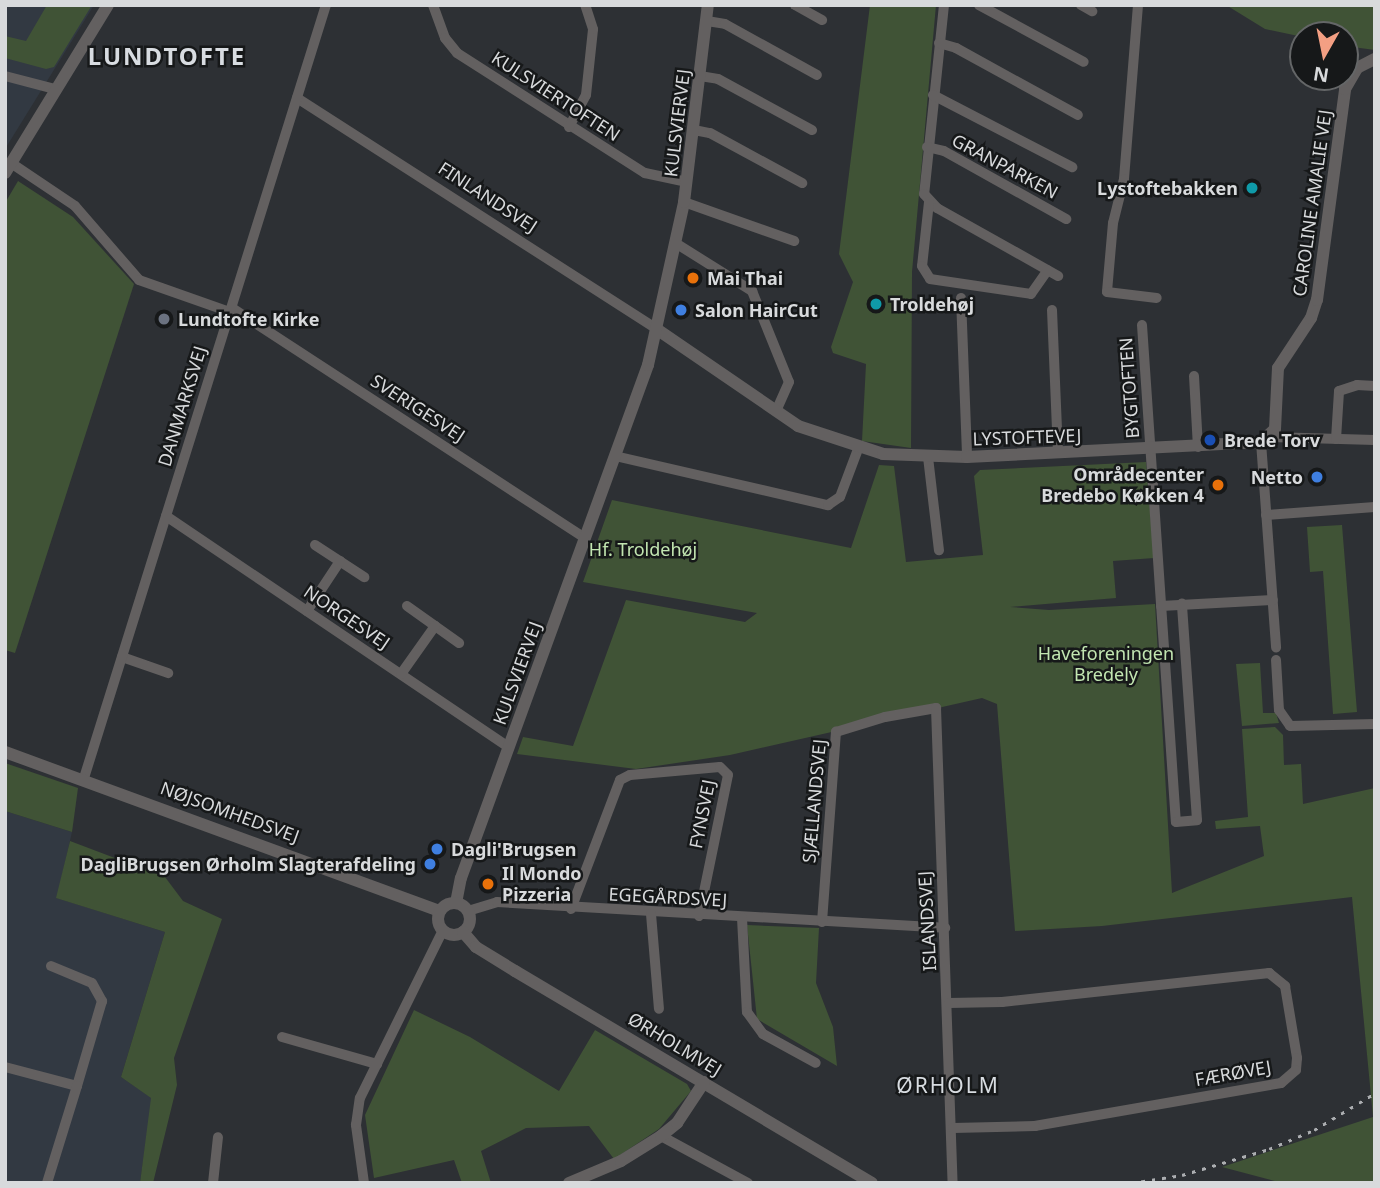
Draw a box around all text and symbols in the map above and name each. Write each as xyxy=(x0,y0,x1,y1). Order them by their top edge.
north arrow xyxy=(1289,21,1359,91)
district label: LUNDTOFTE xyxy=(89,42,245,70)
street label: KULSVIERTOFTEN xyxy=(488,47,624,145)
text: N xyxy=(1311,61,1331,89)
street label: KULSVIERVEJ xyxy=(660,68,694,178)
street label: CAROLINE AMALIE VEJ xyxy=(1288,108,1336,298)
street label: GRANPARKEN xyxy=(948,129,1062,203)
street label: FINLANDSVEJ xyxy=(434,157,542,237)
place label: Lystoftebakken xyxy=(1097,177,1238,199)
marker: Lystoftebakken xyxy=(1244,180,1260,196)
place label: Mai Thai xyxy=(707,267,783,289)
marker: Mai Thai xyxy=(685,270,701,286)
place label: Troldehøj xyxy=(890,293,974,315)
marker: Troldehøj xyxy=(868,296,884,312)
place label: Salon HairCut xyxy=(695,299,818,321)
marker: Salon HairCut xyxy=(673,302,689,318)
place label: Lundtofte Kirke xyxy=(178,308,319,330)
marker: Lundtofte Kirke xyxy=(156,311,172,327)
street label: BYGTOFTEN xyxy=(1115,337,1143,439)
street label: DANMARKSVEJ xyxy=(153,343,211,469)
street label: SVERIGESVEJ xyxy=(367,370,469,446)
street label: LYSTOFTEVEJ xyxy=(972,424,1082,450)
place label: Brede Torv xyxy=(1224,429,1320,451)
marker: Brede Torv xyxy=(1202,432,1218,448)
place label: Områdecenter Bredebo Køkken 4 xyxy=(1041,464,1204,506)
place label: Netto xyxy=(1251,466,1303,488)
marker: Netto xyxy=(1309,469,1325,485)
marker: Områdecenter Bredebo Køkken 4 xyxy=(1210,477,1226,493)
park label: Hf. Troldehøj xyxy=(589,538,697,560)
street label: NORGESVEJ xyxy=(300,580,394,654)
street label: KULSVIERVEJ xyxy=(488,618,546,728)
park label: Haveforeningen Bredely xyxy=(1038,643,1174,686)
street label: SJÆLLANDSVEJ xyxy=(798,738,830,864)
street label: NØJSOMHEDSVEJ xyxy=(158,777,302,847)
street label: FYNSVEJ xyxy=(685,778,719,850)
place label: Dagli'Brugsen xyxy=(451,838,576,860)
marker: Dagli'Brugsen xyxy=(429,841,445,857)
place label: DagliBrugsen Ørholm Slagterafdeling xyxy=(80,853,416,875)
marker: DagliBrugsen Ørholm Slagterafdeling xyxy=(422,856,438,872)
place label: Il Mondo Pizzeria xyxy=(502,863,582,906)
street label: ISLANDSVEJ xyxy=(914,870,940,972)
marker: Il Mondo Pizzeria xyxy=(480,876,496,892)
street label: EGEGÅRDSVEJ xyxy=(608,883,728,911)
street label: ØRHOLMVEJ xyxy=(624,1008,726,1080)
street label: FÆRØVEJ xyxy=(1193,1056,1273,1090)
district label: ØRHOLM xyxy=(897,1072,999,1098)

